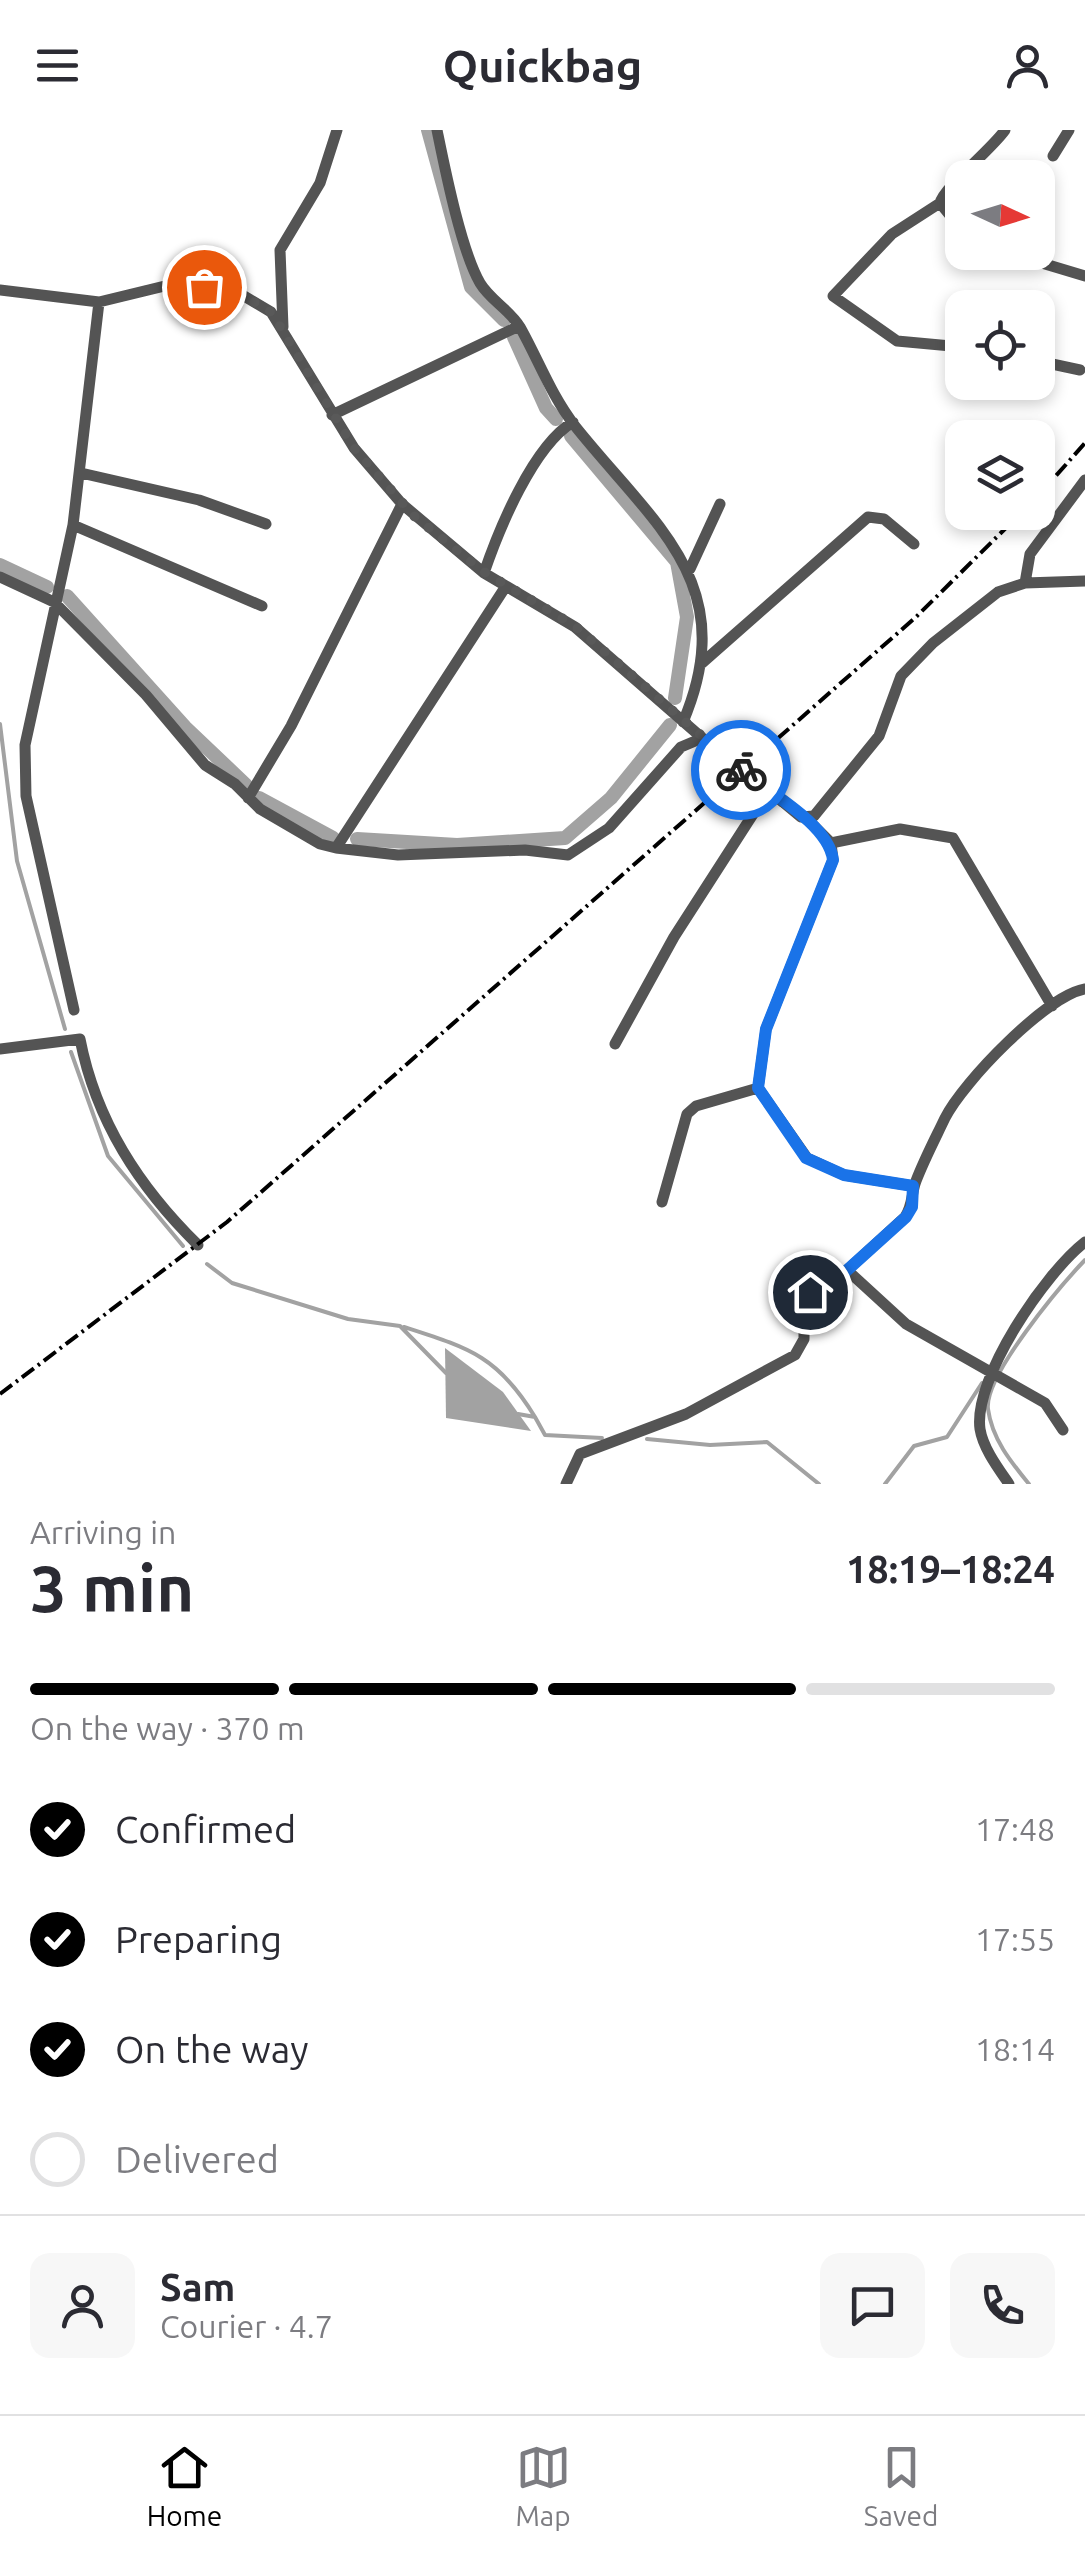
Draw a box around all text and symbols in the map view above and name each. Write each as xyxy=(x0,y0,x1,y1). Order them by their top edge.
icon: menu xyxy=(30,38,85,93)
icon: person xyxy=(1000,38,1055,93)
text: Quickbag xyxy=(443,40,642,91)
north arrow xyxy=(945,160,1055,270)
map controls xyxy=(945,160,1055,530)
pin xyxy=(162,245,247,330)
icon: bag xyxy=(177,260,232,315)
button: locate xyxy=(945,290,1055,400)
button: layers xyxy=(945,420,1055,530)
courier xyxy=(691,720,791,820)
icon: bike xyxy=(714,743,769,798)
pin xyxy=(768,1250,853,1335)
icon: home xyxy=(783,1265,838,1320)
text: Arriving in xyxy=(30,1514,176,1550)
text: 18:19–18:24 xyxy=(846,1548,1055,1590)
text: 3 min xyxy=(30,1551,194,1624)
text: On the way · 370 m xyxy=(30,1710,305,1746)
icon: check xyxy=(30,1802,85,1857)
text: Confirmed xyxy=(115,1808,296,1850)
text: 17:48 xyxy=(975,1811,1055,1847)
icon: check xyxy=(30,1912,85,1967)
text: Preparing xyxy=(115,1918,282,1960)
text: 17:55 xyxy=(975,1921,1055,1957)
icon: check xyxy=(30,2022,85,2077)
text: On the way xyxy=(115,2028,308,2070)
text: 18:14 xyxy=(975,2031,1055,2067)
text: Delivered xyxy=(115,2138,279,2180)
button: person xyxy=(30,2253,135,2358)
button: chat xyxy=(820,2253,925,2358)
button: phone xyxy=(950,2253,1055,2358)
text: Sam xyxy=(160,2266,235,2308)
text: Courier · 4.7 xyxy=(160,2308,333,2344)
tab: Home xyxy=(147,2440,222,2531)
tab: Map xyxy=(515,2440,571,2531)
tab: Saved xyxy=(864,2440,938,2531)

